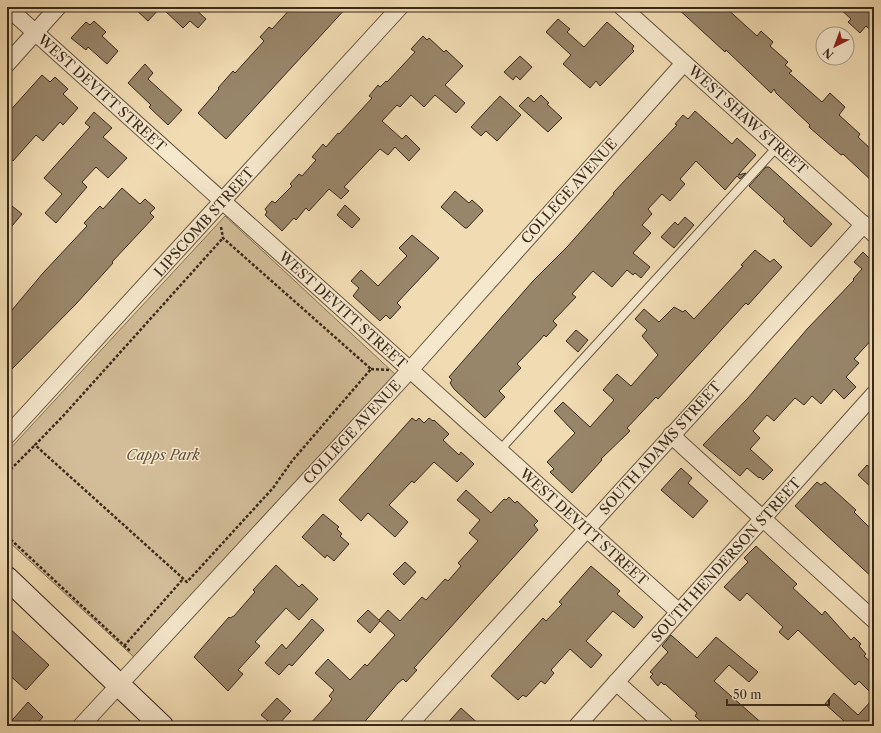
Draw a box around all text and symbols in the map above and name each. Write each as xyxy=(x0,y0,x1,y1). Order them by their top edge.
north arrow xyxy=(815,26,855,66)
street label: WEST DEVITT STREET xyxy=(33,30,170,156)
text: N xyxy=(820,45,837,62)
street label: WEST SHAW STREET xyxy=(684,61,812,179)
street label: COLLEGE AVENUE xyxy=(517,135,621,247)
street label: LIPSCOMB STREET xyxy=(150,163,258,280)
street label: WEST DEVITT STREET xyxy=(274,247,411,373)
street label: COLLEGE AVENUE xyxy=(299,376,405,488)
street label: SOUTH ADAMS STREET xyxy=(595,377,725,518)
park label: Capps Park xyxy=(126,446,201,464)
street label: WEST DEVITT STREET xyxy=(515,464,652,590)
street label: SOUTH HENDERSON STREET xyxy=(647,474,805,646)
scale bar xyxy=(727,681,829,707)
text: 50 m xyxy=(733,687,762,702)

